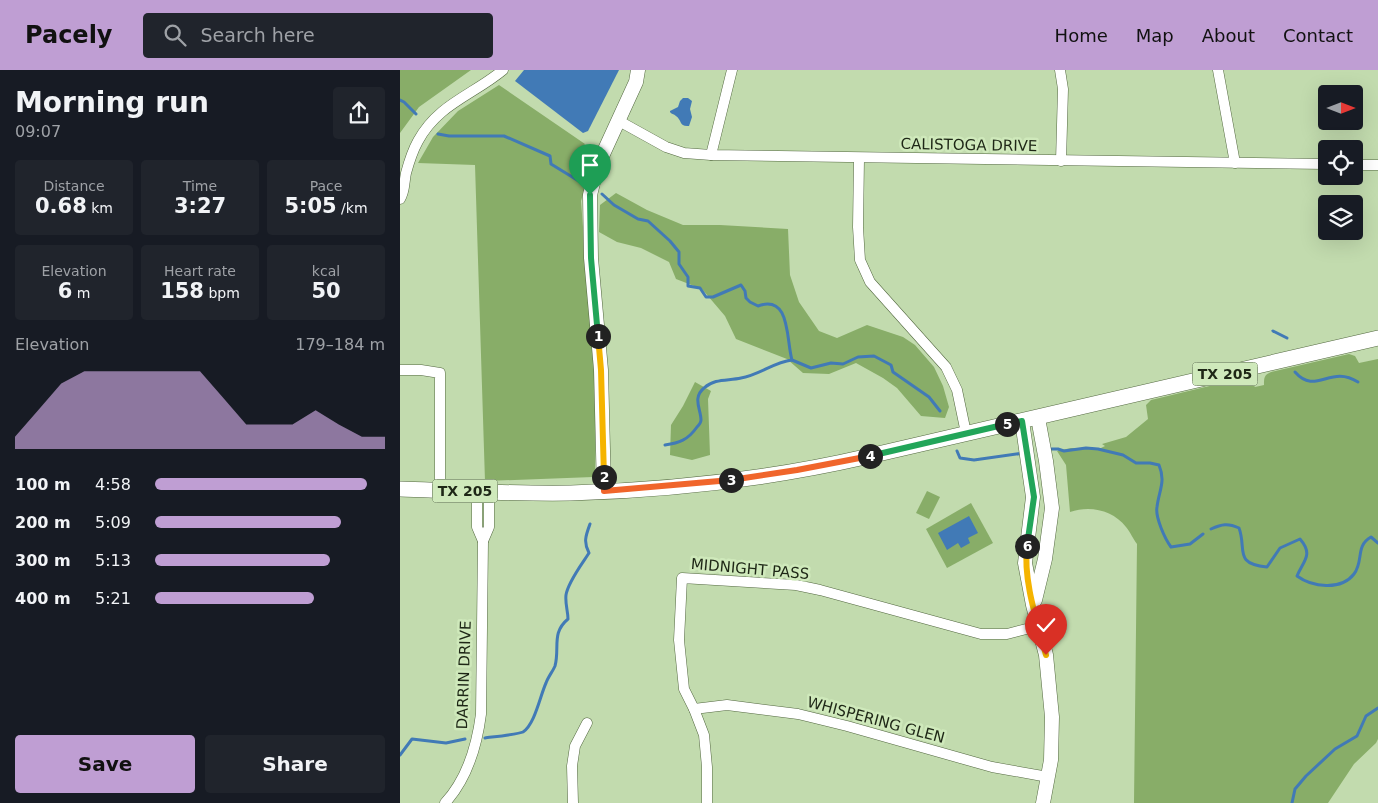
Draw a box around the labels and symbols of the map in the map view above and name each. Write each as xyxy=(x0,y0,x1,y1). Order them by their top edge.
north arrow xyxy=(1318,85,1362,130)
street label: CALISTOGA DRIVE xyxy=(900,135,1038,155)
pin xyxy=(569,144,611,195)
pin: 1 xyxy=(586,324,610,348)
road number: TX 205 xyxy=(1192,362,1258,386)
pin: 5 xyxy=(994,412,1020,436)
pin: 4 xyxy=(858,444,882,468)
pin: 2 xyxy=(592,464,616,490)
pin: 3 xyxy=(718,468,744,492)
road number: TX 205 xyxy=(432,480,498,502)
pin: 6 xyxy=(1014,534,1040,558)
street label: MIDNIGHT PASS xyxy=(690,555,810,583)
pin xyxy=(1025,604,1067,655)
street label: DARRIN DRIVE xyxy=(453,620,475,730)
street label: WHISPERING GLEN xyxy=(805,693,947,747)

